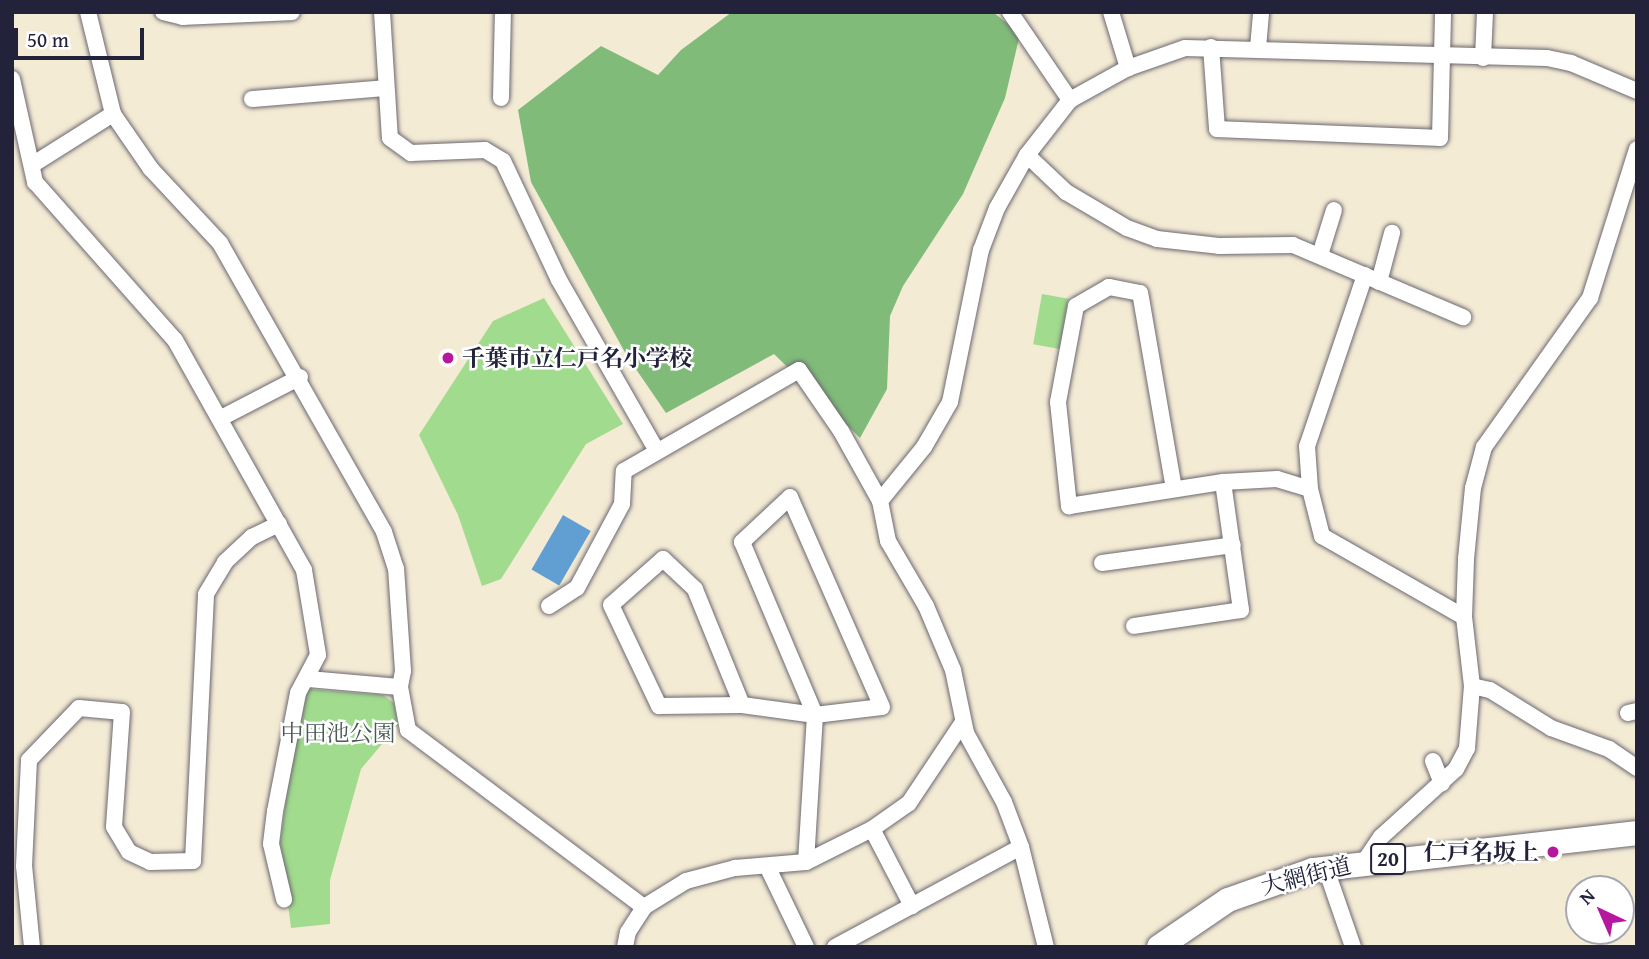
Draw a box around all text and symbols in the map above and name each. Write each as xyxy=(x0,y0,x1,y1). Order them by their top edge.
scale bar xyxy=(18,14,147,58)
text: 50 m xyxy=(27,24,69,55)
place label: 千葉市立仁戸名小学校 xyxy=(462,344,692,372)
marker: 千葉市立仁戸名小学校 xyxy=(440,350,456,366)
park label: 中田池公園 xyxy=(281,719,395,747)
place label: 仁戸名坂上 xyxy=(1424,838,1539,866)
road number: 20 xyxy=(1369,842,1407,876)
marker: 仁戸名坂上 xyxy=(1545,844,1561,860)
street label: 大網街道 xyxy=(1258,851,1354,901)
north arrow xyxy=(1565,875,1635,945)
text: N xyxy=(1573,882,1601,911)

